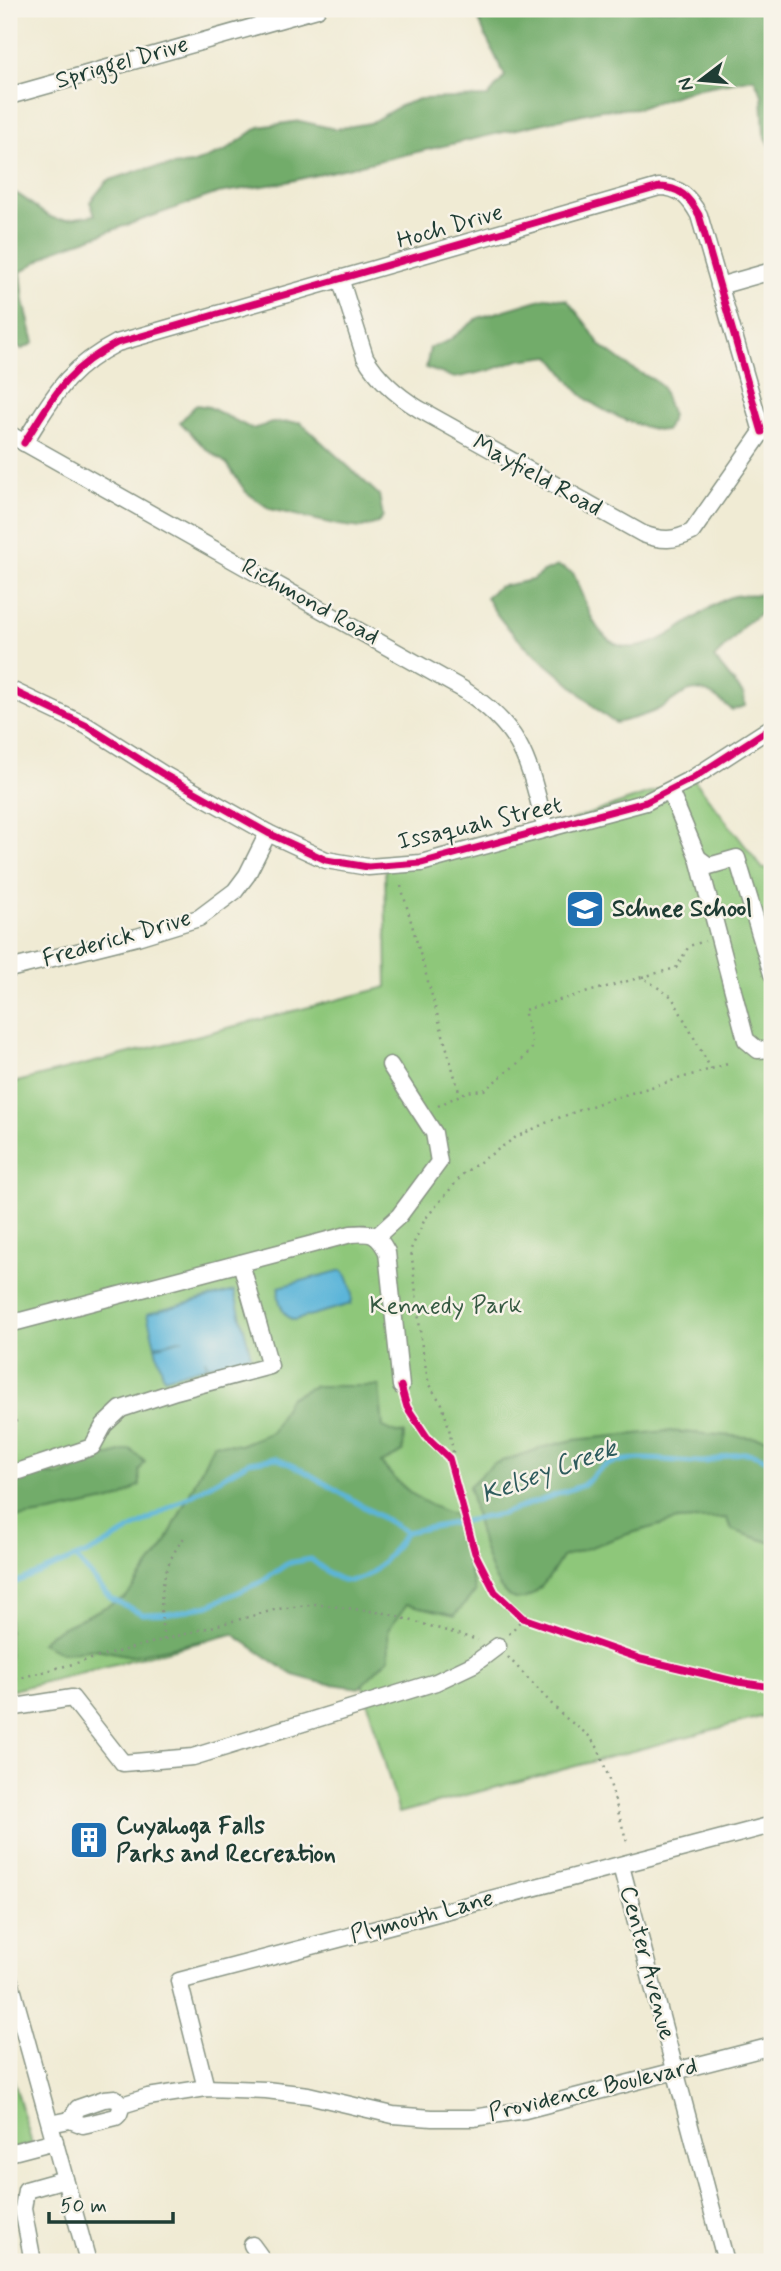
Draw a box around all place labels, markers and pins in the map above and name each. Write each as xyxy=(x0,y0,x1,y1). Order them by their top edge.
school or university icon: Schnee School xyxy=(564,888,606,930)
place label: Schnee School xyxy=(612,894,752,925)
place label: Cuyahoga Falls Parks and Recreation xyxy=(116,1811,336,1870)
building icon: Cuyahoga Falls Parks and Recreation xyxy=(68,1819,110,1861)

